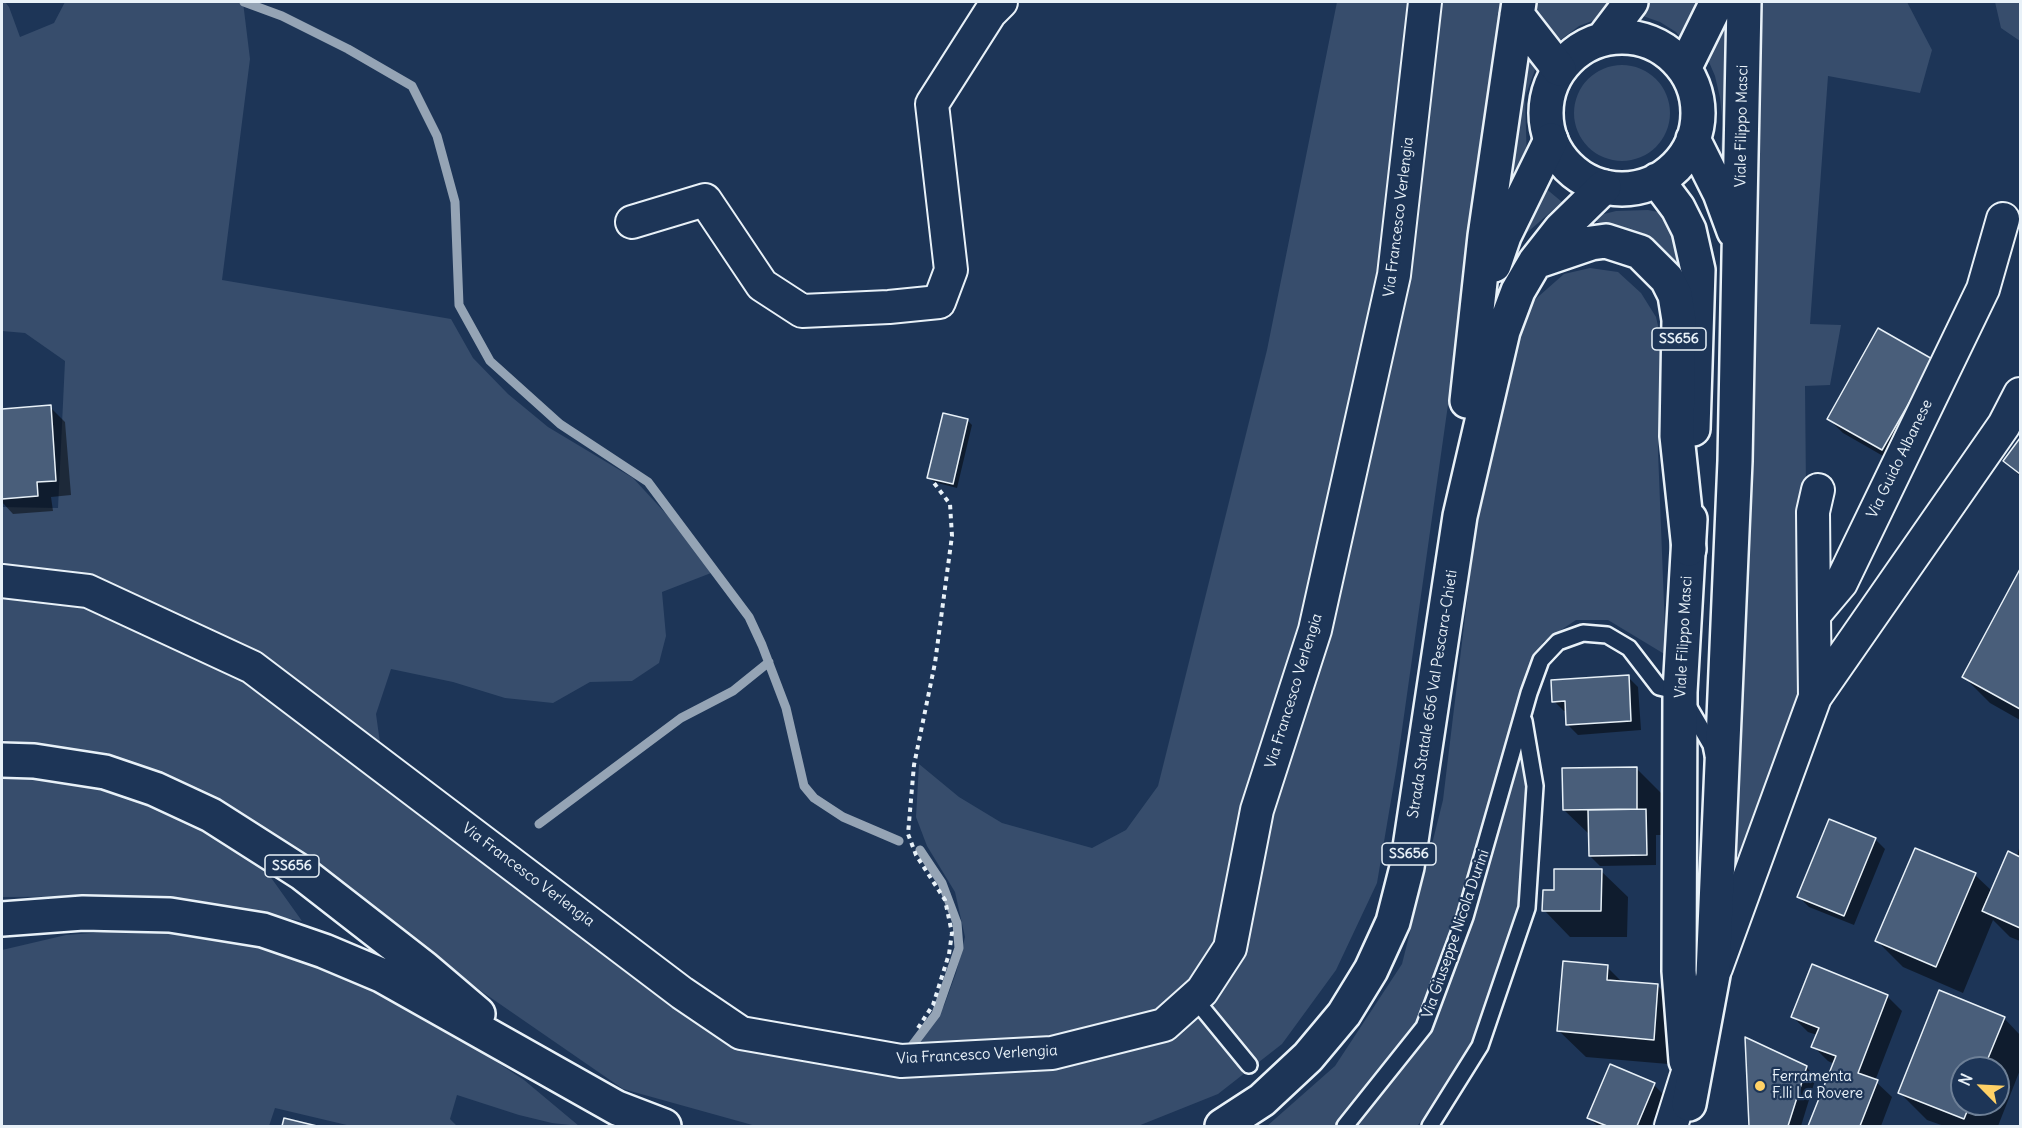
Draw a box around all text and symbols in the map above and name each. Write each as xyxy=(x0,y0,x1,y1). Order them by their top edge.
street label: Viale Filippo Masci xyxy=(1732,65,1752,187)
street label: Via Francesco Verlengia xyxy=(1380,136,1418,298)
road number: SS656 xyxy=(1652,328,1706,350)
street label: Via Guido Albanese xyxy=(1863,397,1937,521)
street label: Strada Statale 656 Val Pescara-Chieti xyxy=(1404,569,1462,819)
street label: Viale Filippo Masci xyxy=(1672,575,1696,699)
street label: Via Francesco Verlengia xyxy=(1262,611,1326,771)
street label: Via Francesco Verlengia xyxy=(458,819,598,931)
road number: SS656 xyxy=(1382,843,1436,865)
street label: Via Giuseppe Nicola Durini xyxy=(1419,847,1493,1021)
road number: SS656 xyxy=(265,855,319,877)
street label: Via Francesco Verlengia xyxy=(896,1042,1058,1068)
north arrow xyxy=(1950,1056,2010,1116)
place label: Ferramenta F.lli La Rovere xyxy=(1772,1068,1863,1103)
text: N xyxy=(1954,1070,1977,1089)
marker: Ferramenta F.lli La Rovere xyxy=(1753,1079,1767,1093)

